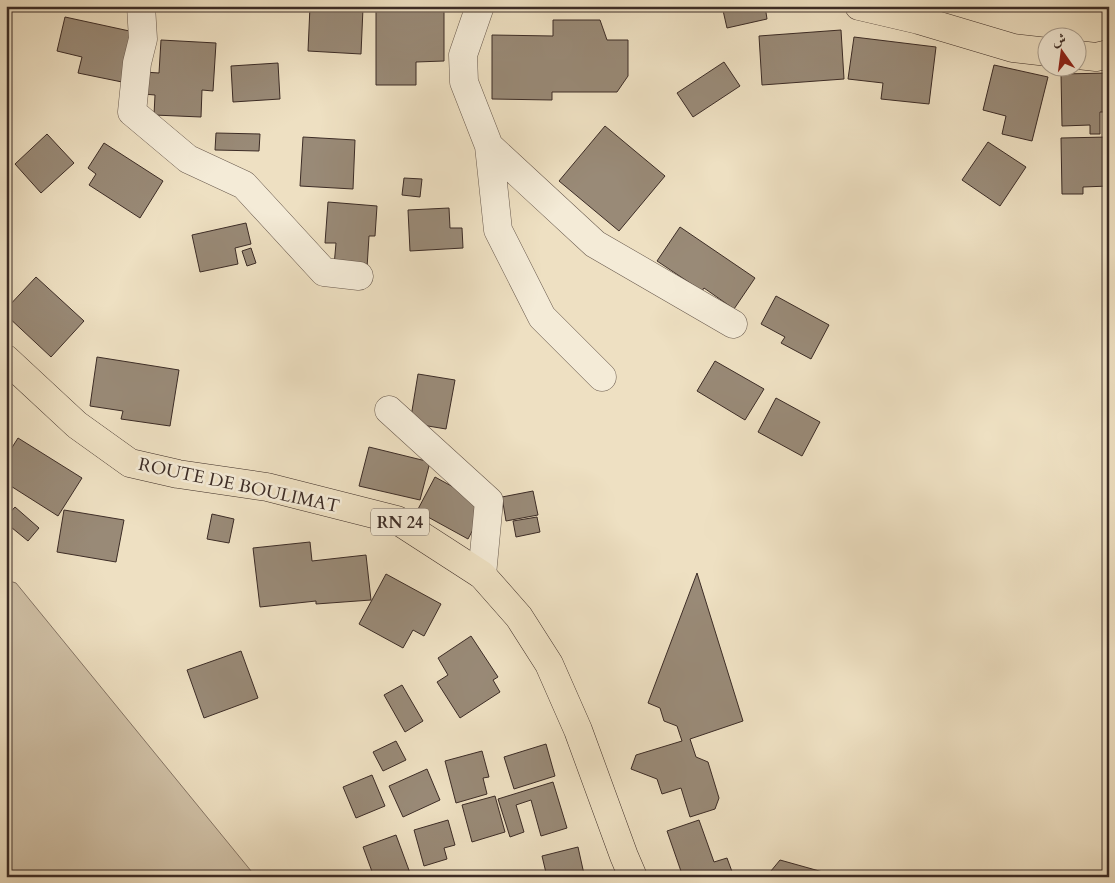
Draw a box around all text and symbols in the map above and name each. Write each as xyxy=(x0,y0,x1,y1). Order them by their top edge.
north arrow xyxy=(1038,28,1088,78)
text: ش xyxy=(1050,29,1068,51)
street label: ROUTE DE BOULIMAT xyxy=(136,452,342,519)
road number: RN 24 xyxy=(371,508,429,536)

